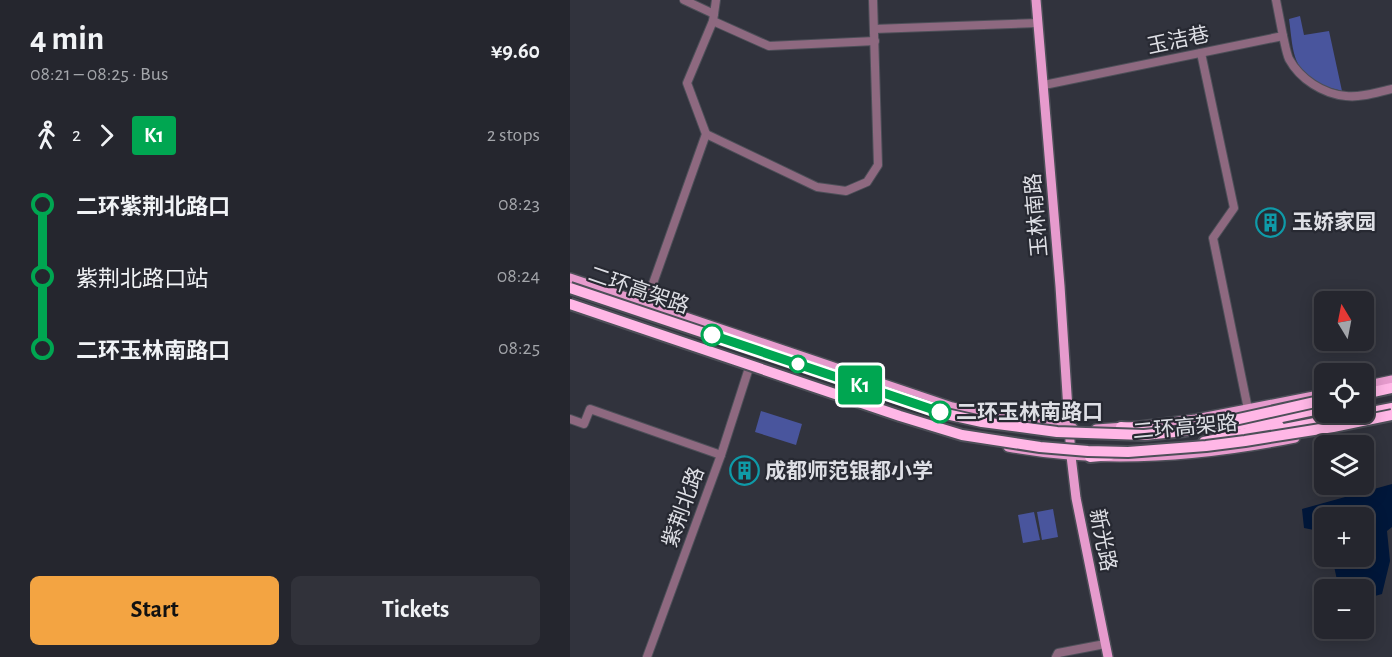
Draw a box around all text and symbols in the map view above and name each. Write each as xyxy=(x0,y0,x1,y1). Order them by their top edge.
text: 4 min xyxy=(30,23,104,56)
street label: 玉洁巷 xyxy=(1145,23,1211,57)
text: ¥9.60 xyxy=(491,40,540,62)
text: 08:21 – 08:25 · Bus xyxy=(30,64,168,84)
icon: walk xyxy=(30,119,63,152)
icon: forward xyxy=(90,119,123,152)
text: 2 xyxy=(72,125,81,145)
text: K1 xyxy=(144,125,164,146)
text: 2 stops xyxy=(487,125,540,145)
street label: 玉林南路 xyxy=(1021,172,1051,258)
text: 08:23 xyxy=(498,194,540,214)
text: 二环紫荆北路口 xyxy=(76,196,230,218)
building icon: 玉娇家园 xyxy=(1255,206,1287,238)
place label: 玉娇家园 xyxy=(1292,210,1376,233)
street label: 二环高架路 xyxy=(586,263,692,317)
text: 08:24 xyxy=(497,266,540,286)
text: 紫荆北路口站 xyxy=(76,268,208,290)
north arrow xyxy=(1314,291,1374,351)
map controls xyxy=(1314,291,1374,639)
unlabelled marker xyxy=(701,324,723,346)
text: 08:25 xyxy=(498,338,540,358)
text: 二环玉林南路口 xyxy=(76,340,230,362)
unlabelled marker xyxy=(789,355,807,373)
button: locate xyxy=(1314,363,1374,423)
line badge: K1 xyxy=(833,366,887,404)
text: K1 xyxy=(850,375,870,396)
marker: 二环玉林南路口 xyxy=(929,401,951,423)
place label: 二环玉林南路口 xyxy=(956,401,1103,423)
street label: 二环高架路 xyxy=(1132,411,1238,443)
button: layers xyxy=(1314,435,1374,495)
building icon: 成都师范银都小学 xyxy=(728,455,760,487)
place label: 成都师范银都小学 xyxy=(765,460,933,482)
street label: 紫荆北路 xyxy=(658,464,708,550)
street label: 新光路 xyxy=(1086,507,1120,573)
button: + xyxy=(1314,507,1374,567)
button: Start xyxy=(30,576,279,645)
button: Tickets xyxy=(291,576,540,645)
button: − xyxy=(1314,579,1374,639)

